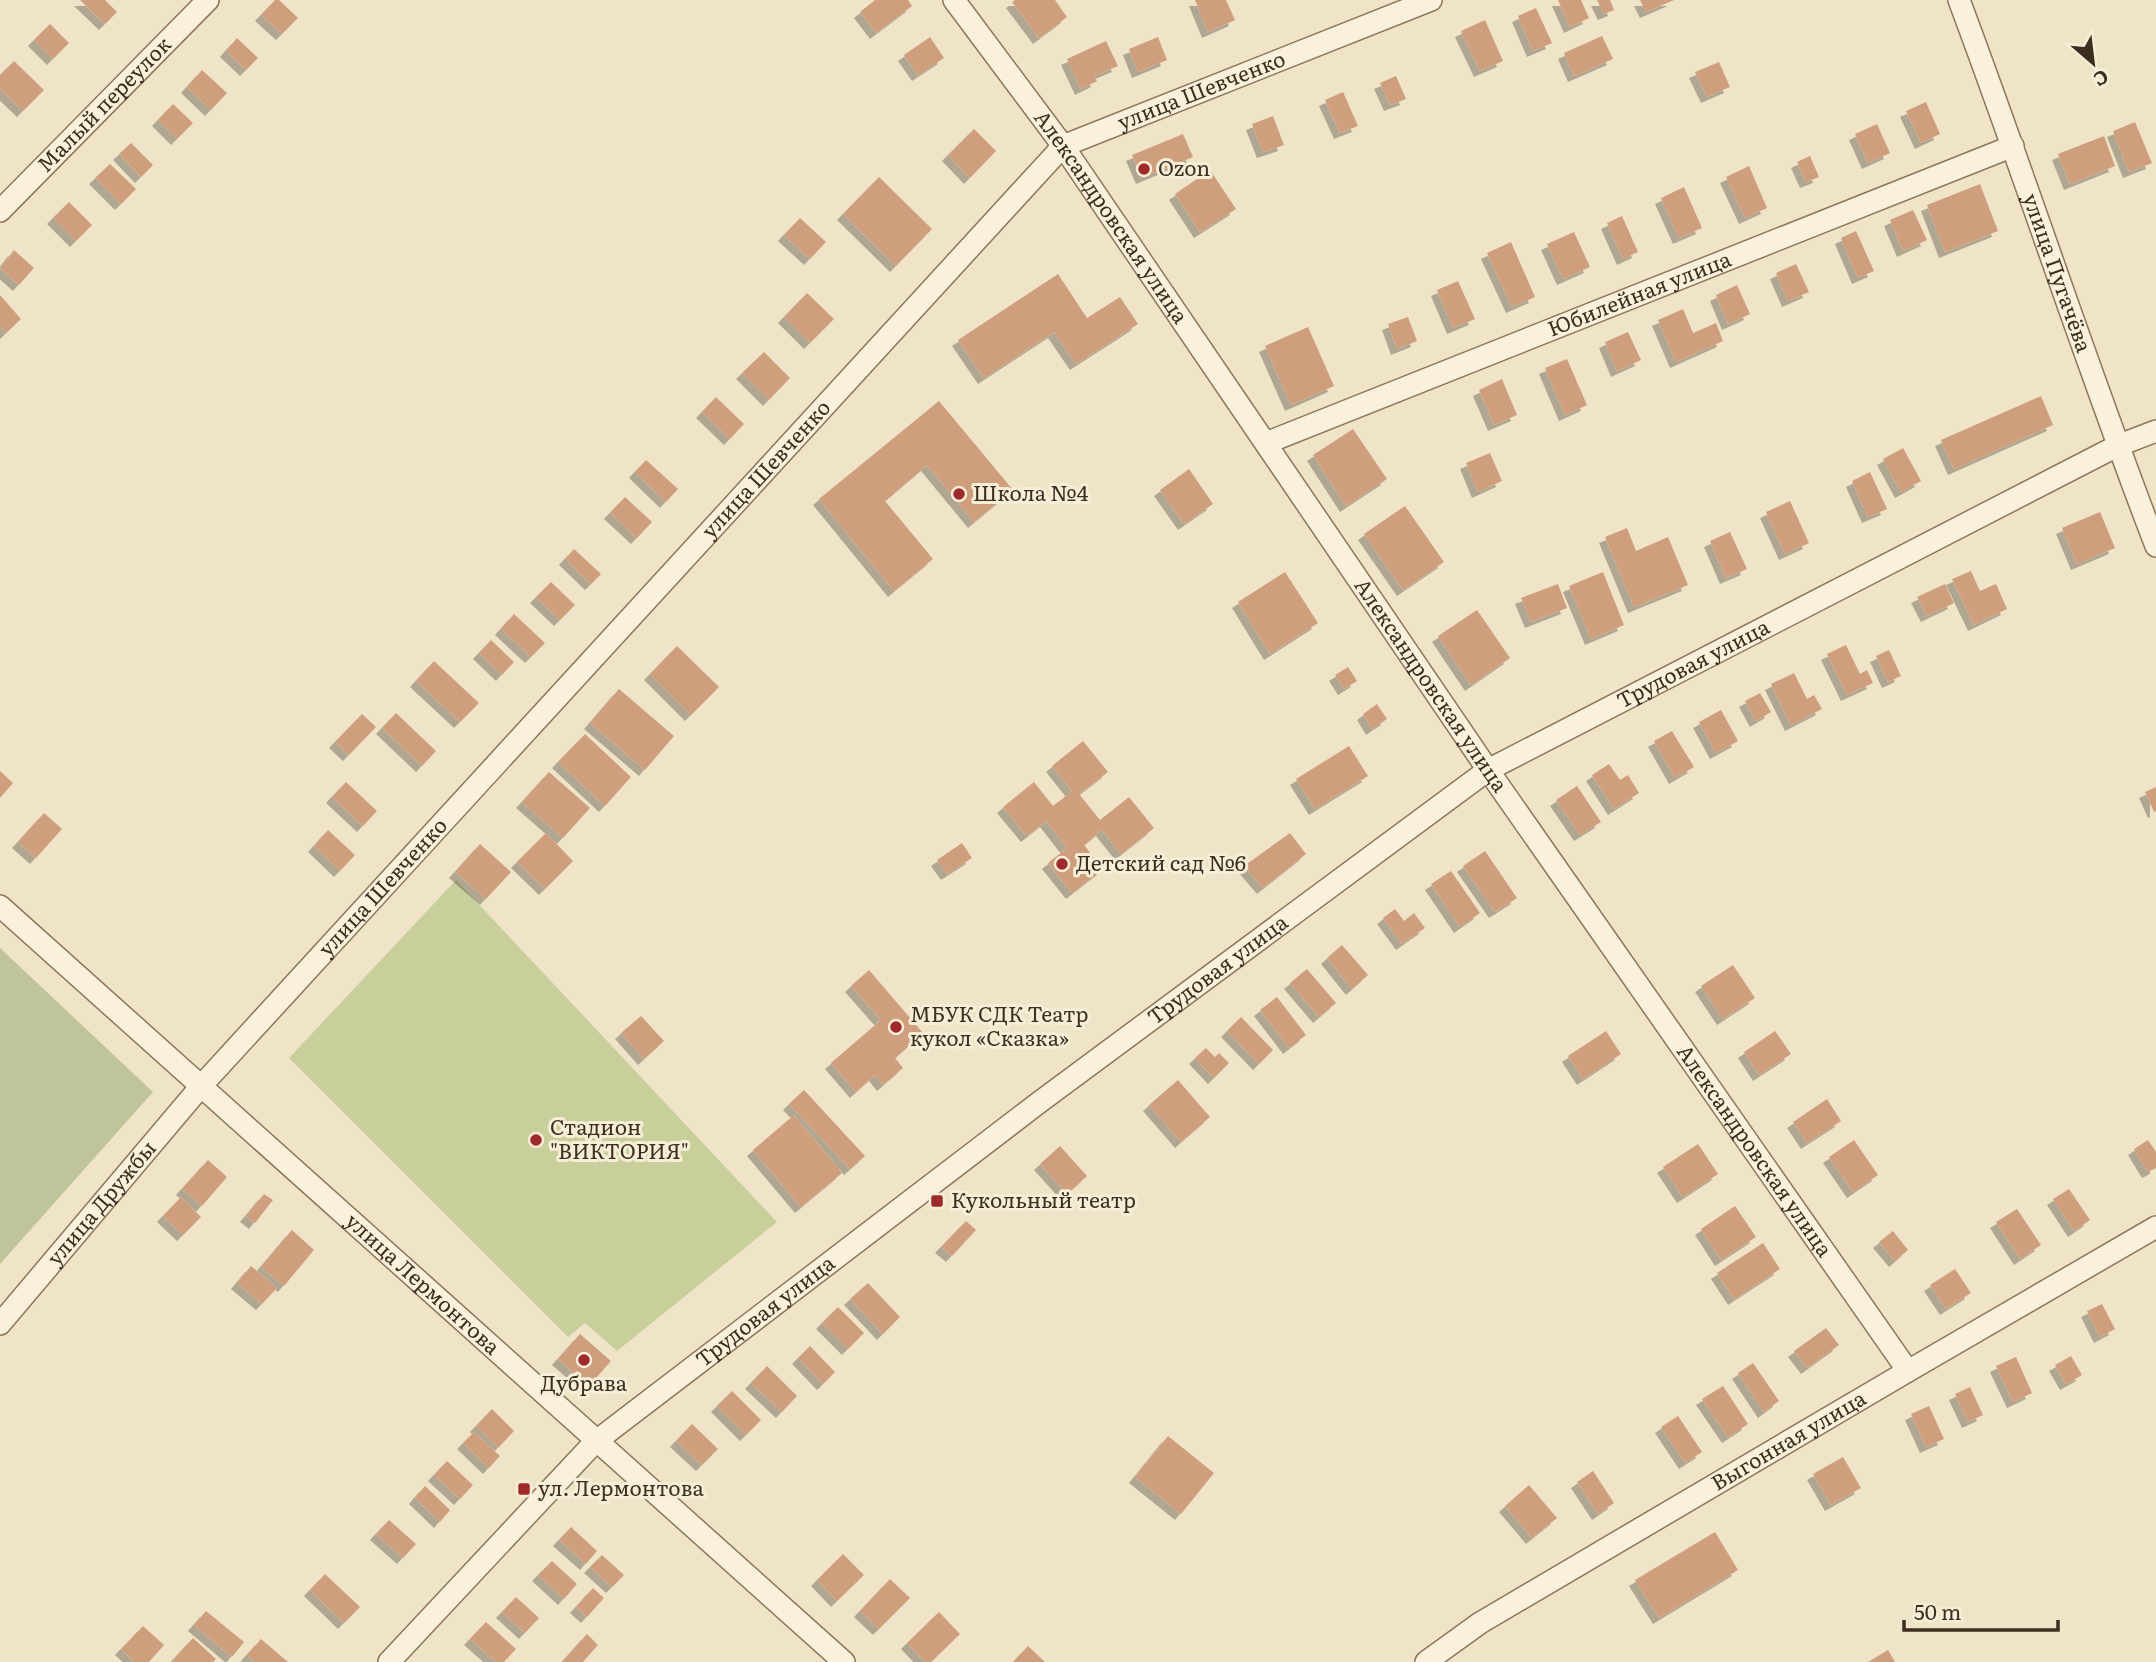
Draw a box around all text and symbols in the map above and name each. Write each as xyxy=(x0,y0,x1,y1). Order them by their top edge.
street label: Малый переулок xyxy=(29,28,177,178)
north arrow xyxy=(2058,28,2128,98)
street label: улица Шевченко xyxy=(1112,41,1289,136)
text: С xyxy=(2089,63,2114,94)
street label: Александровская улица xyxy=(1028,103,1198,329)
place label: Ozon xyxy=(1158,151,1210,182)
marker: Ozon xyxy=(1136,161,1152,177)
street label: улица Пугачёва xyxy=(2017,188,2102,357)
street label: Юбилейная улица xyxy=(1542,241,1736,343)
street label: улица Шевченко xyxy=(693,392,836,544)
place label: Школа №4 xyxy=(973,476,1089,507)
marker: Школа №4 xyxy=(951,486,967,502)
street label: Александровская улица xyxy=(1349,571,1517,798)
street label: Трудовая улица xyxy=(1610,609,1775,714)
street label: улица Шевченко xyxy=(310,810,453,962)
place label: Детский сад №6 xyxy=(1076,846,1246,877)
marker: Детский сад №6 xyxy=(1054,856,1070,872)
street label: Трудовая улица xyxy=(1140,905,1294,1030)
place label: МБУК СДК Театр кукол «Сказка» xyxy=(910,997,1088,1052)
marker: МБУК СДК Театр кукол «Сказка» xyxy=(888,1019,904,1035)
street label: Александровская улица xyxy=(1671,1037,1842,1263)
place label: Стадион "ВИКТОРИЯ" xyxy=(550,1110,689,1165)
street label: улица Дружбы xyxy=(38,1132,162,1271)
marker: Стадион "ВИКТОРИЯ" xyxy=(528,1132,544,1148)
place label: Кукольный театр xyxy=(951,1183,1136,1214)
marker: Кукольный театр xyxy=(929,1193,945,1209)
street label: улица Лермонтова xyxy=(340,1204,509,1361)
street label: Трудовая улица xyxy=(688,1246,841,1373)
marker: Дубрава xyxy=(576,1352,592,1368)
place label: Дубрава xyxy=(541,1366,628,1397)
street label: Выгонная улица xyxy=(1704,1381,1871,1497)
place label: ул. Лермонтова xyxy=(538,1471,704,1502)
marker: ул. Лермонтова xyxy=(516,1481,532,1497)
scale bar xyxy=(1904,1588,2058,1632)
text: 50 m xyxy=(1914,1595,1961,1626)

